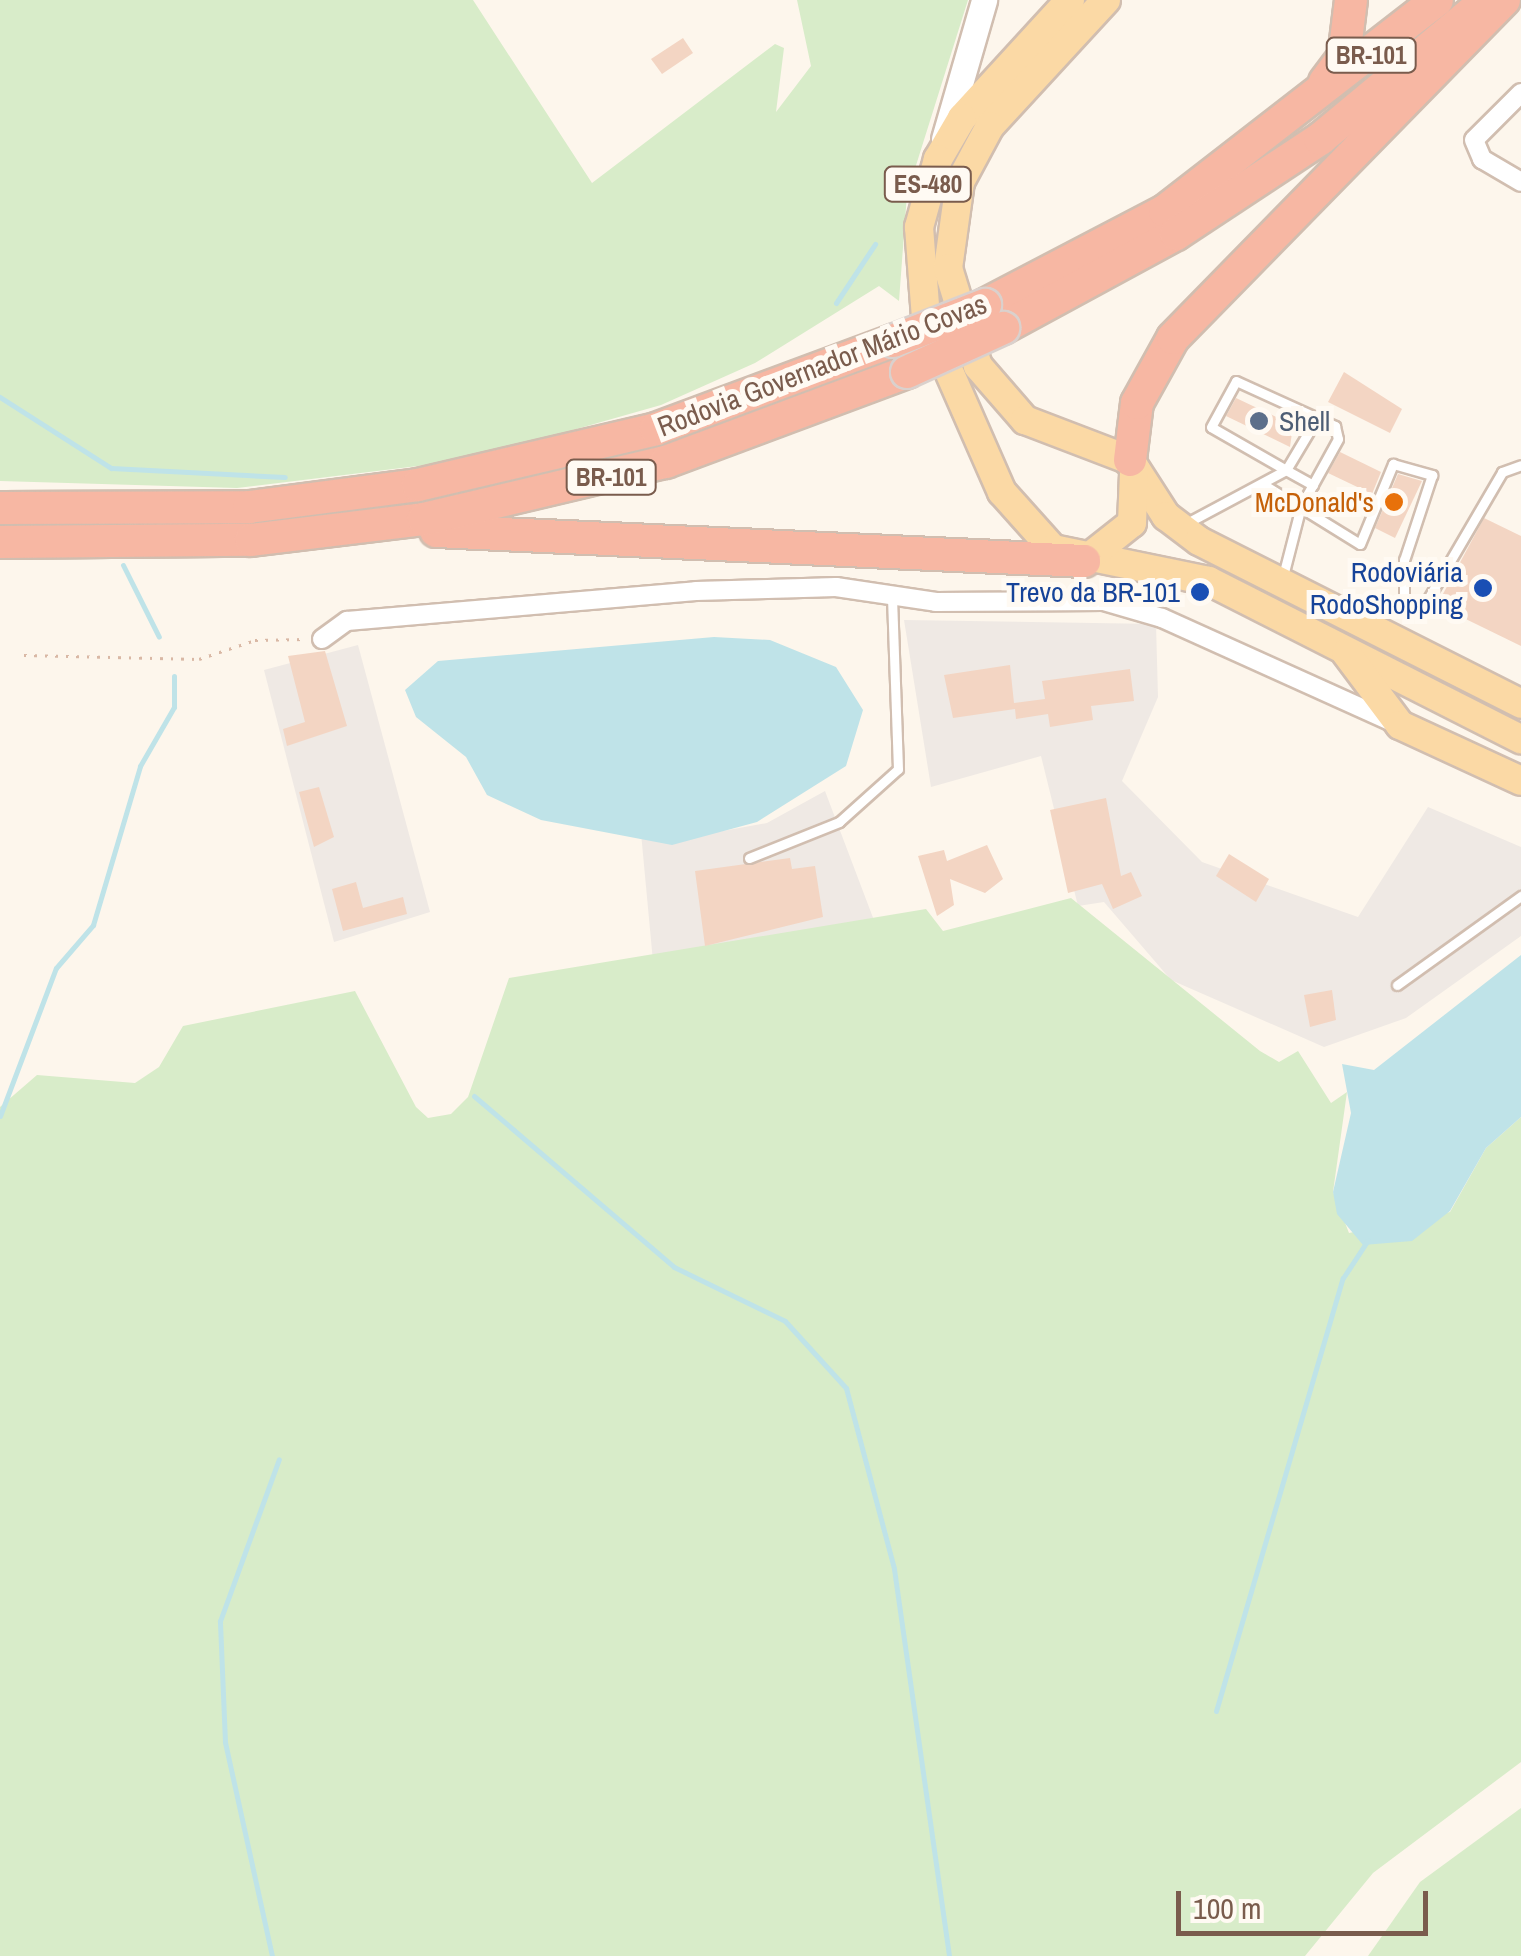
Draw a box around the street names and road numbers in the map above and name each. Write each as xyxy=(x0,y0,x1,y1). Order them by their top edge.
road number: BR-101 xyxy=(1324,35,1418,75)
road number: ES-480 xyxy=(883,164,973,204)
street label: Rodovia Governador Mário Covas xyxy=(653,287,991,443)
road number: BR-101 xyxy=(564,457,658,497)

